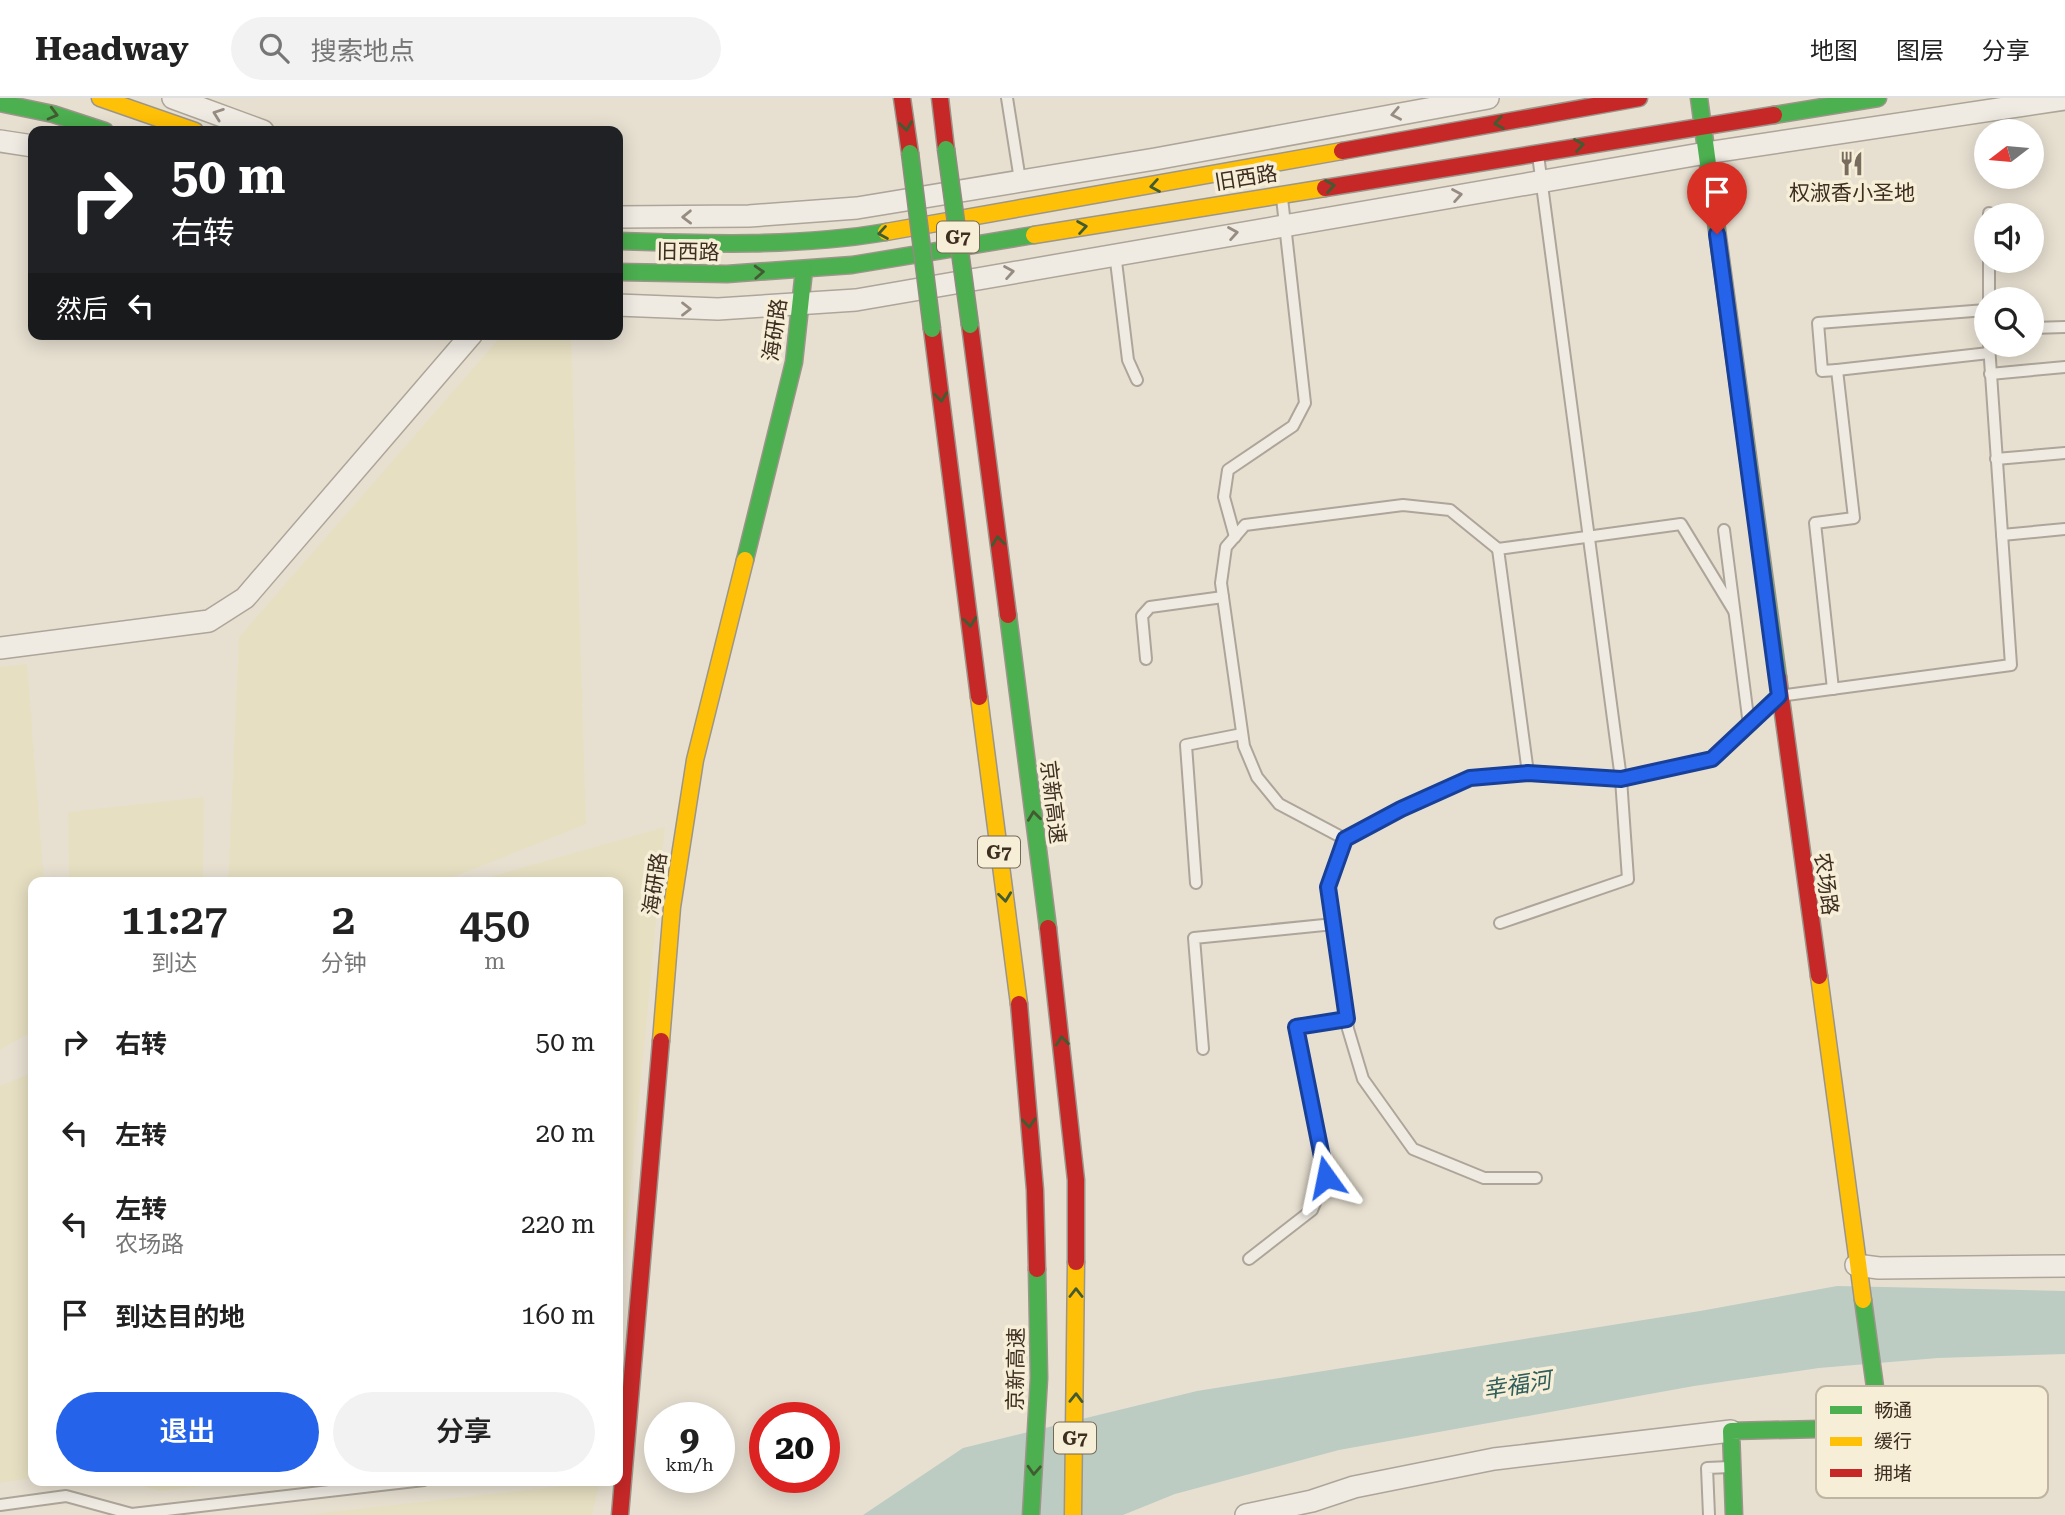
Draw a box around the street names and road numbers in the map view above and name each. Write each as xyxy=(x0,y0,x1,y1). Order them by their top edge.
street label: 旧西路 xyxy=(1213,161,1279,195)
road number: G7 xyxy=(937,222,979,252)
street label: 旧西路 xyxy=(656,239,720,265)
street label: 海研路 xyxy=(759,297,791,363)
street label: 京新高速 xyxy=(1036,759,1070,845)
road number: G7 xyxy=(978,836,1020,867)
street label: 海研路 xyxy=(639,851,671,917)
street label: 农场路 xyxy=(1810,851,1842,917)
street label: 京新高速 xyxy=(1003,1327,1029,1411)
road number: G7 xyxy=(1054,1422,1096,1454)

